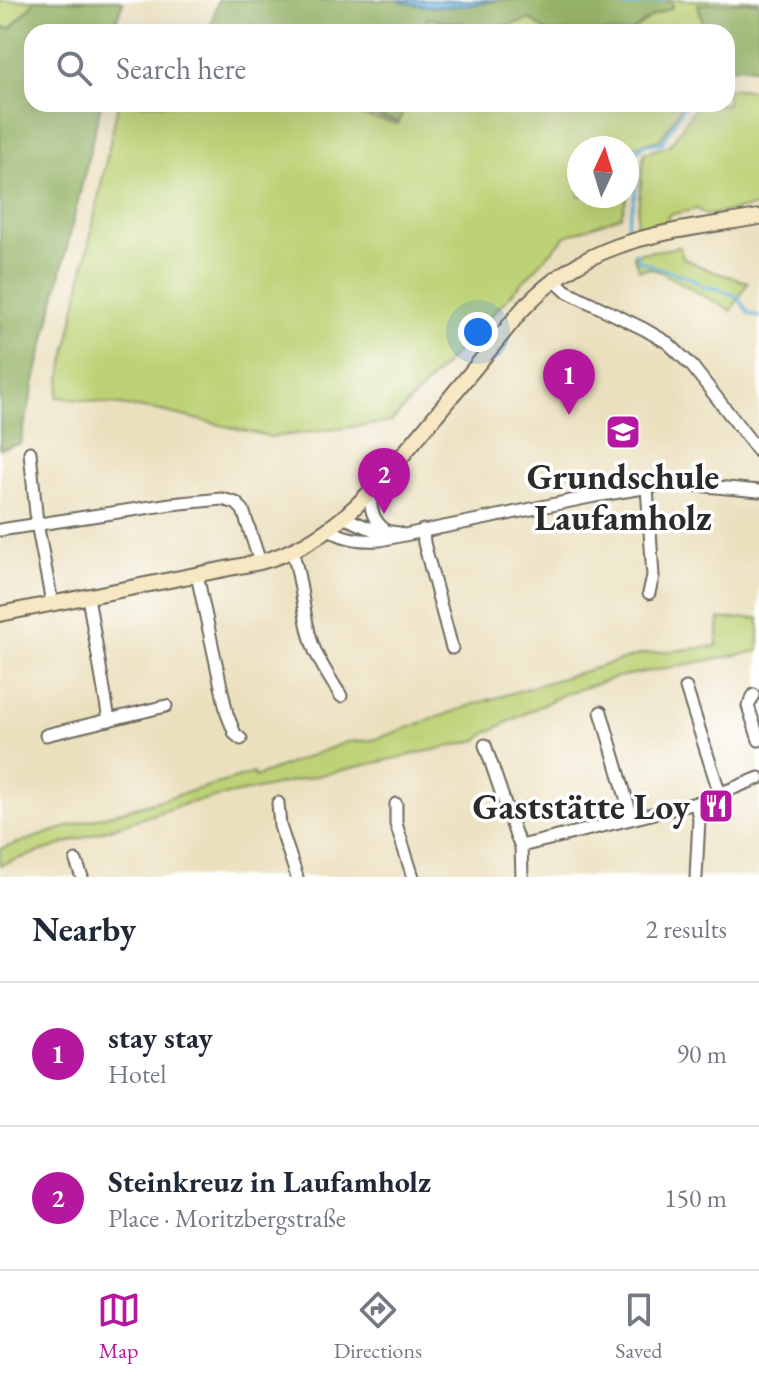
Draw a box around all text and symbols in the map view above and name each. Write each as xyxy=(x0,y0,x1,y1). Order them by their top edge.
search box xyxy=(24,24,735,112)
icon: search xyxy=(52,46,96,90)
text: Search here xyxy=(116,49,246,88)
north arrow xyxy=(567,136,639,208)
your location xyxy=(458,312,498,352)
pin: 1 xyxy=(543,349,595,415)
school or university icon: Grundschule Laufamholz xyxy=(604,413,642,451)
pin: 2 xyxy=(358,448,410,514)
place label: Grundschule Laufamholz xyxy=(527,453,719,541)
place label: Gaststätte Loy xyxy=(473,783,691,830)
restaurant icon: Gaststätte Loy xyxy=(697,787,735,825)
text: Nearby xyxy=(32,907,136,951)
text: 2 results xyxy=(646,912,727,946)
text: stay stay xyxy=(108,1018,213,1057)
text: 1 xyxy=(51,1037,65,1071)
text: 90 m xyxy=(677,1037,727,1071)
text: Hotel xyxy=(108,1057,166,1091)
text: Steinkreuz in Laufamholz xyxy=(108,1162,431,1201)
text: 2 xyxy=(51,1181,65,1215)
text: 150 m xyxy=(664,1181,727,1215)
text: Place · Moritzbergstraße xyxy=(108,1201,346,1235)
tab: Map xyxy=(97,1288,141,1365)
tab: Directions xyxy=(334,1288,422,1365)
tab: Saved xyxy=(615,1288,662,1365)

